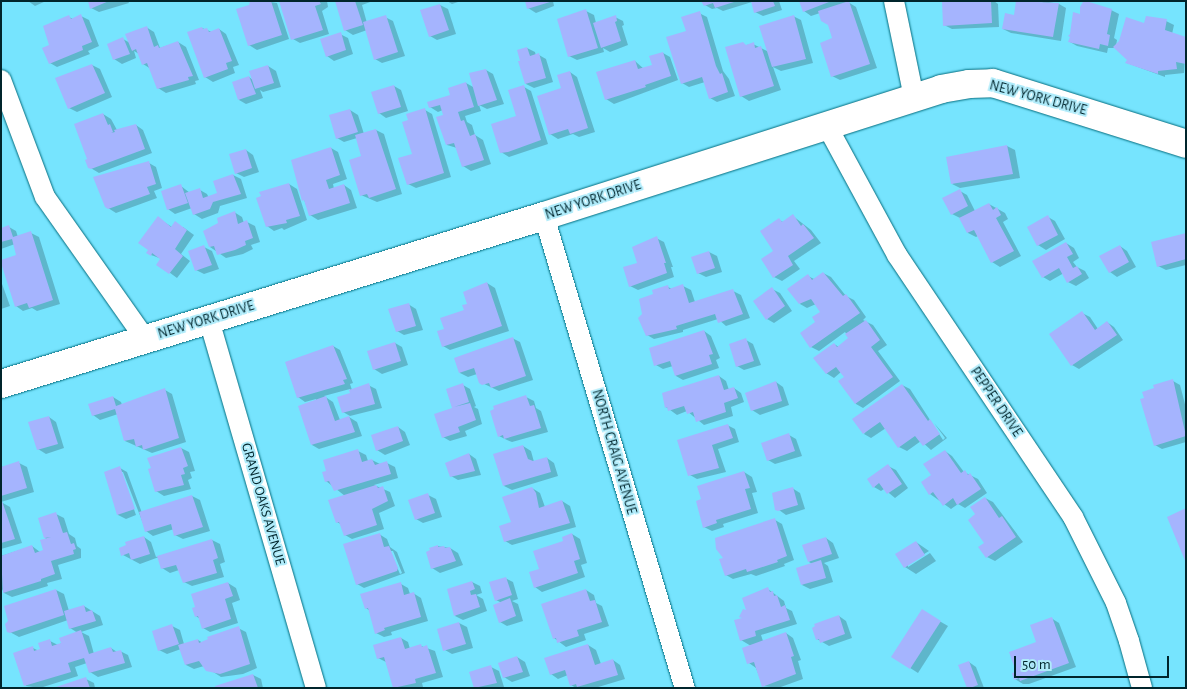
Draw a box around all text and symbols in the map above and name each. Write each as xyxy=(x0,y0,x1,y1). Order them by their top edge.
street label: NEW YORK DRIVE xyxy=(988,77,1088,119)
street label: NEW YORK DRIVE xyxy=(543,177,643,223)
street label: NEW YORK DRIVE xyxy=(156,297,256,343)
street label: PEPPER DRIVE xyxy=(967,364,1025,440)
street label: NORTH CRAIG AVENUE xyxy=(588,388,640,516)
street label: GRAND OAKS AVENUE xyxy=(238,441,288,567)
scale bar xyxy=(1017,646,1172,678)
text: 50 m xyxy=(1022,657,1051,672)

